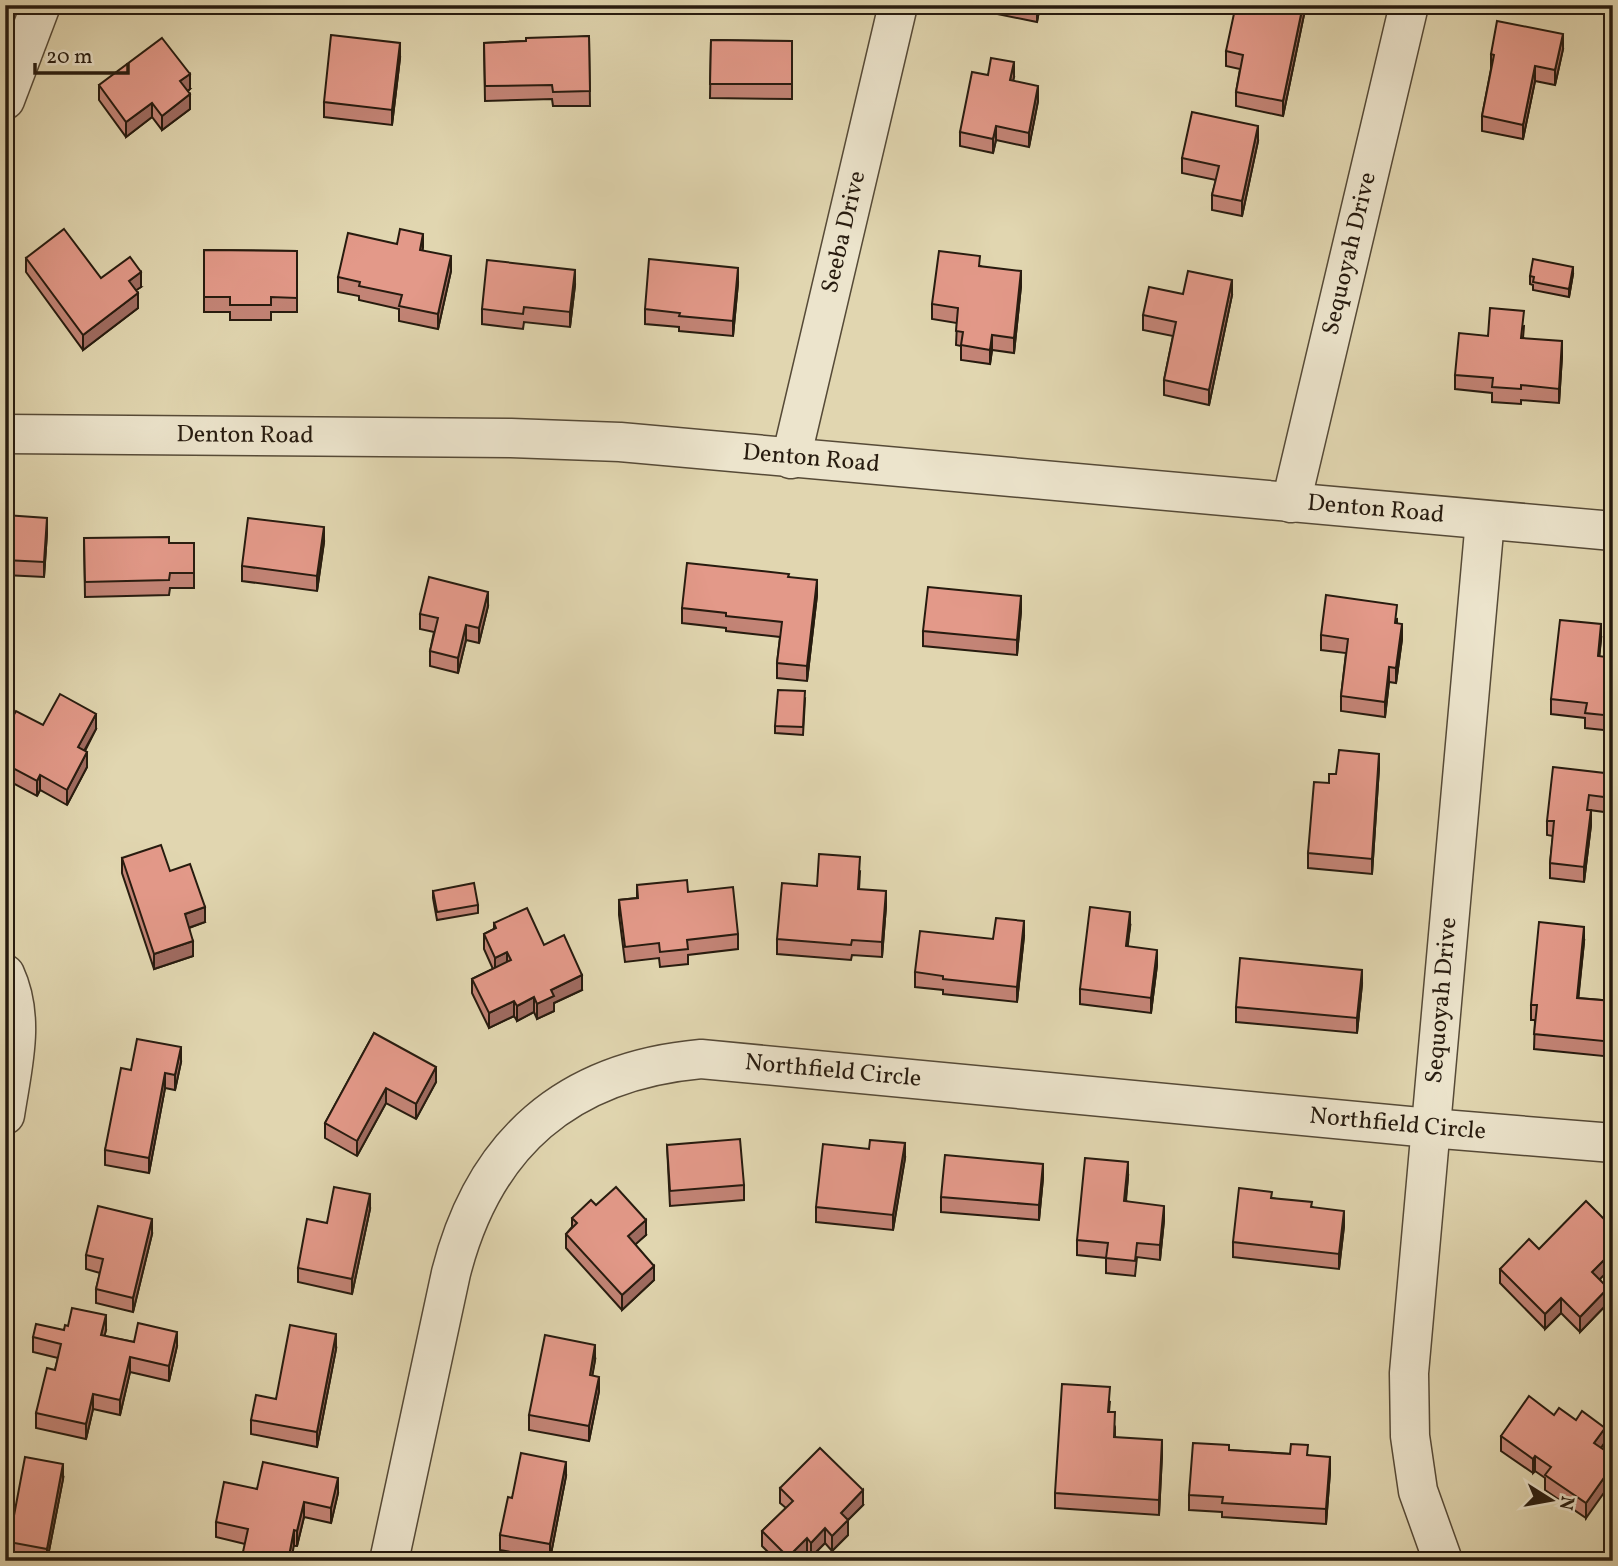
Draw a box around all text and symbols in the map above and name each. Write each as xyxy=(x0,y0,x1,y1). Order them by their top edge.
scale bar xyxy=(35,32,128,76)
text: 20 m xyxy=(46,43,92,72)
street label: Seeba Drive xyxy=(814,168,875,297)
street label: Sequoyah Drive xyxy=(1314,169,1386,339)
street label: Denton Road xyxy=(176,418,314,453)
street label: Denton Road xyxy=(741,436,881,482)
street label: Denton Road xyxy=(1306,487,1446,533)
street label: Sequoyah Drive xyxy=(1418,916,1467,1085)
street label: Northfield Circle xyxy=(743,1046,923,1097)
street label: Northfield Circle xyxy=(1308,1100,1487,1150)
north arrow xyxy=(1516,1464,1586,1534)
text: N xyxy=(1552,1494,1580,1512)

